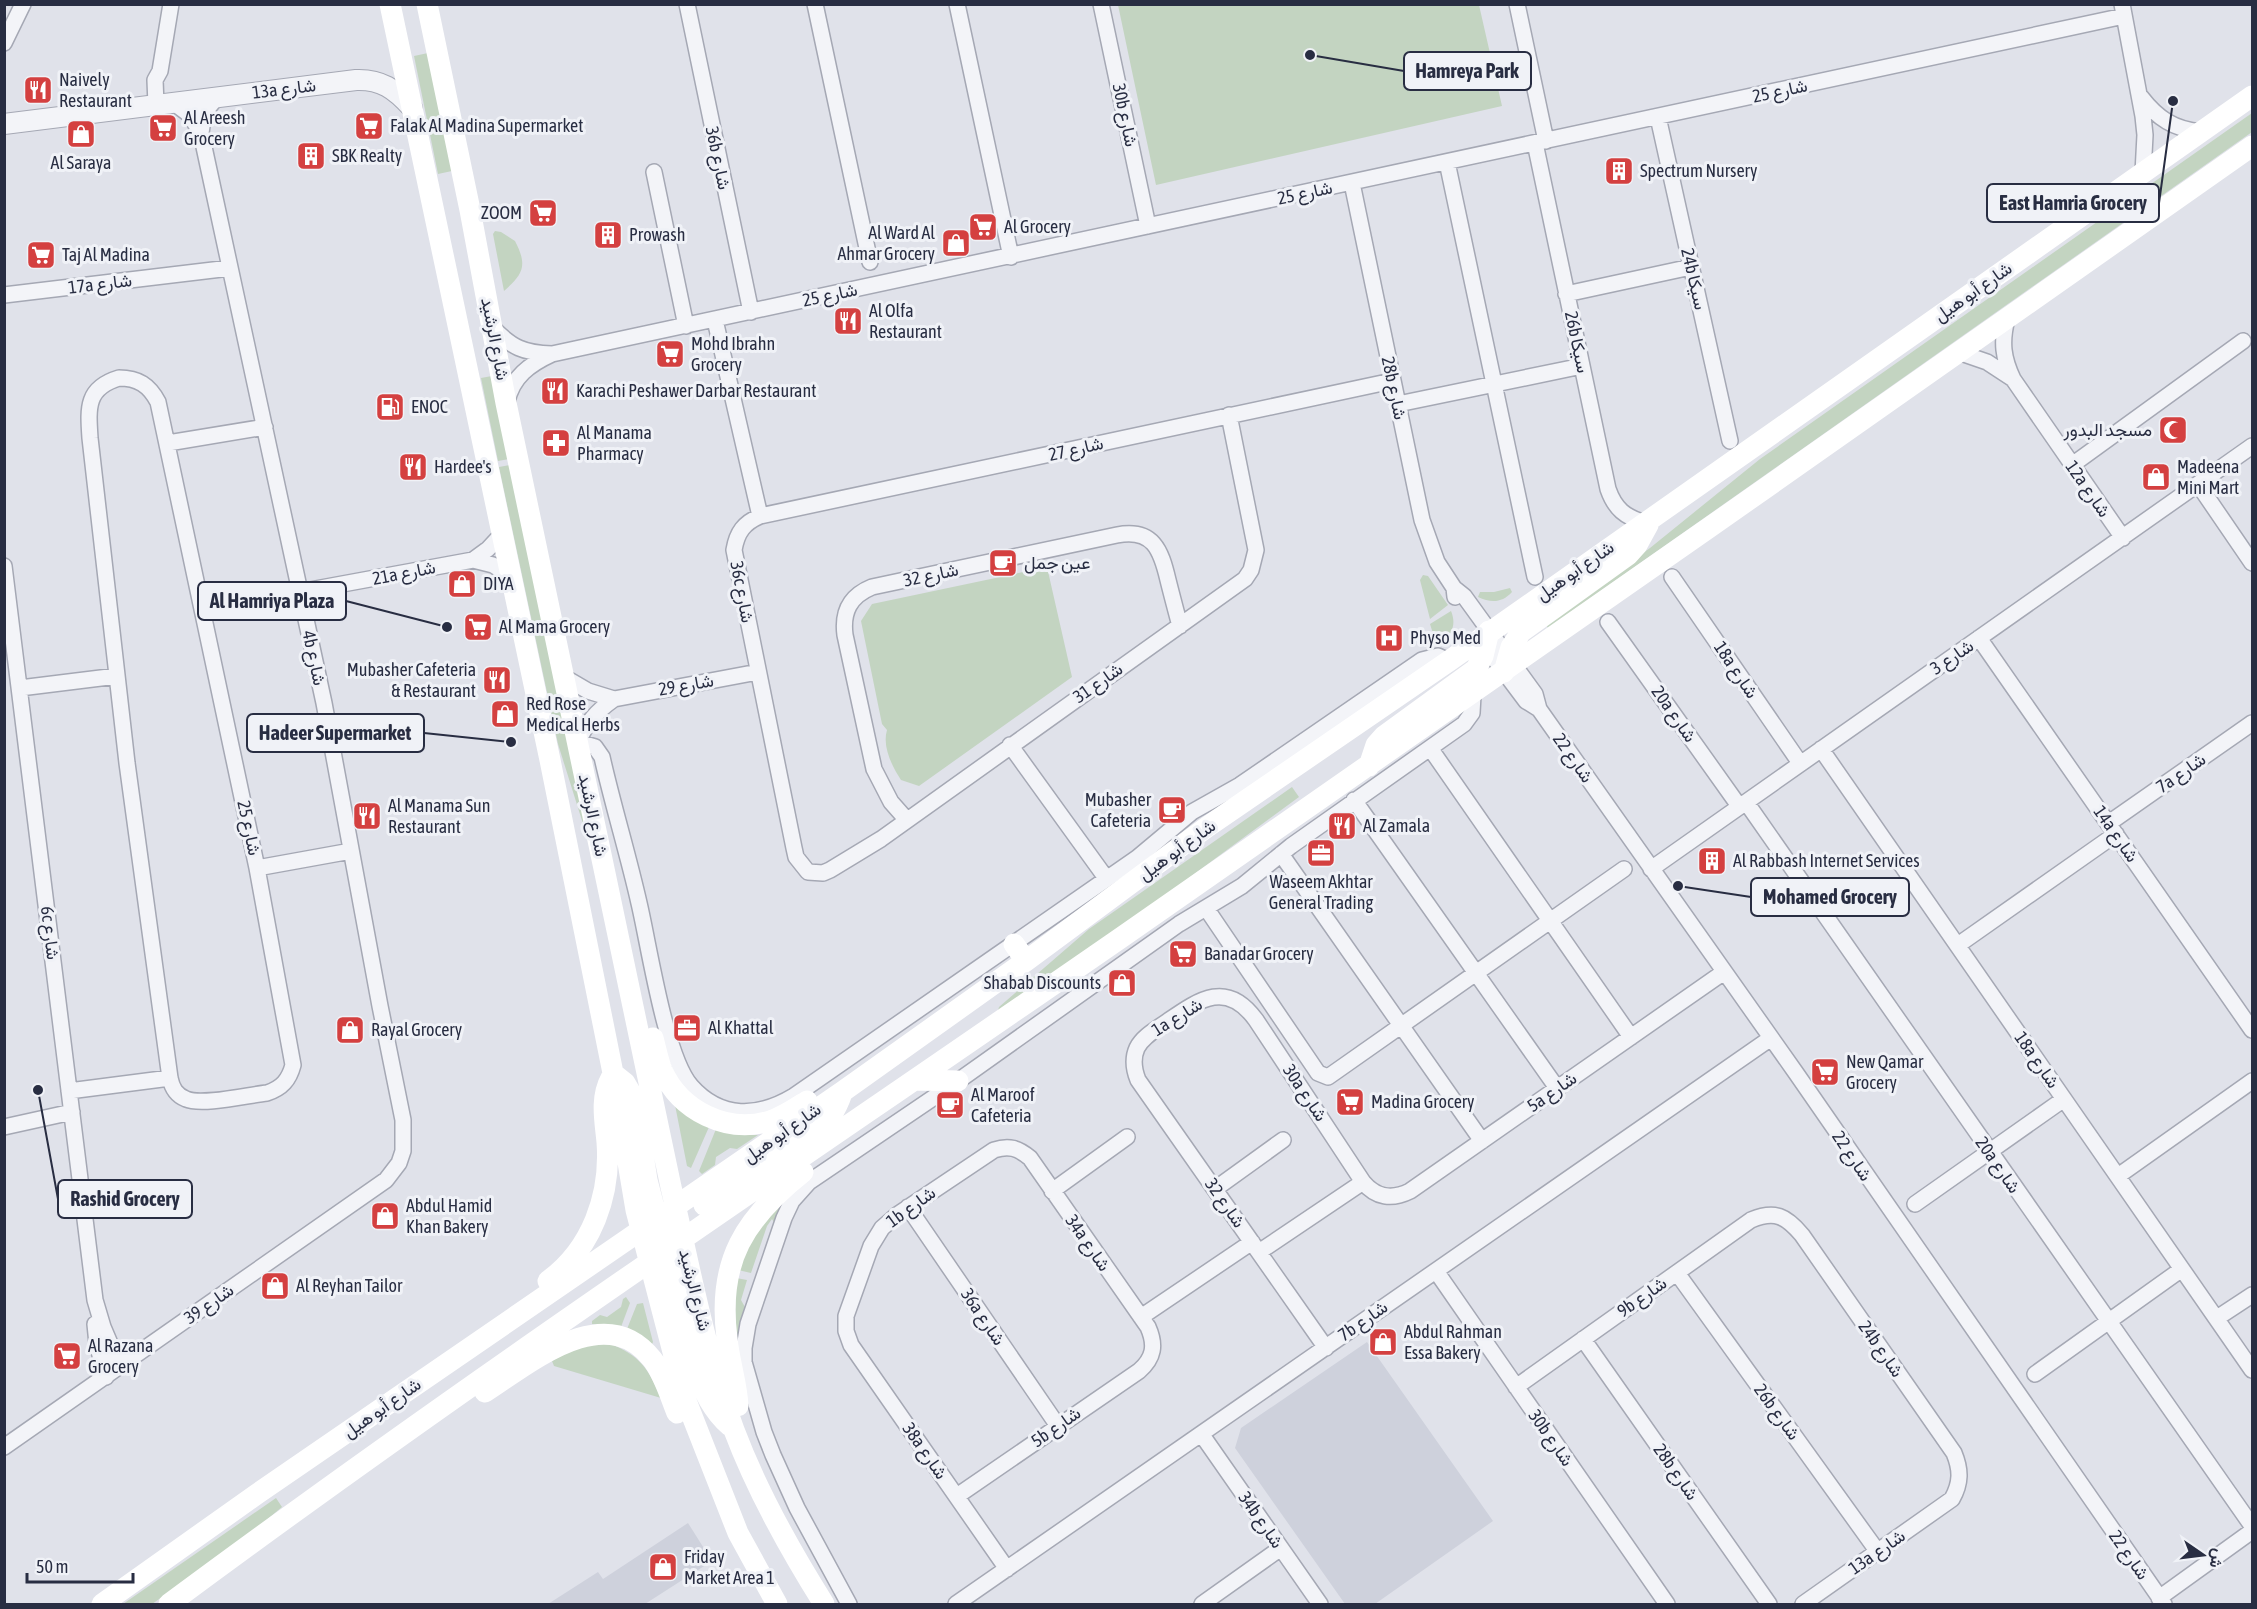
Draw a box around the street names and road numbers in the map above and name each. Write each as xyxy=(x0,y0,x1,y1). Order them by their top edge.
street label: 13a شارع xyxy=(251,74,317,105)
street label: شارع 25 xyxy=(1751,74,1810,109)
street label: 30b شارع xyxy=(1107,81,1142,149)
street label: 36b شارع xyxy=(700,124,735,192)
street label: شارع 25 xyxy=(1276,176,1335,211)
street label: 24b سيكا xyxy=(1677,246,1712,312)
street label: شارع أبو هيل xyxy=(1930,257,2017,328)
street label: 17a شارع xyxy=(67,269,133,300)
street label: شارع 25 xyxy=(801,278,860,313)
street label: شارع الرشيد xyxy=(475,296,514,382)
street label: 26b سيكا xyxy=(1561,309,1594,375)
street label: 28b شارع xyxy=(1376,354,1411,422)
street label: شارع 27 xyxy=(1046,432,1106,467)
street label: 12a شارع xyxy=(2060,456,2115,522)
street label: شارع أبو هيل xyxy=(1532,536,1619,607)
street label: 21a شارع xyxy=(371,556,438,591)
street label: شارع 32 xyxy=(902,558,961,593)
street label: 36c شارع xyxy=(724,559,759,625)
street label: 4b شارع xyxy=(296,628,331,688)
street label: شارع 3 xyxy=(1926,635,1978,680)
street label: 18a شارع xyxy=(1708,637,1763,703)
street label: شارع 31 xyxy=(1069,658,1128,709)
street label: شارع 29 xyxy=(657,669,715,702)
street label: 20a شارع xyxy=(1646,681,1701,747)
street label: شارع 22 xyxy=(1547,729,1598,788)
street label: 7a شارع xyxy=(2152,748,2211,799)
street label: شارع الرشيد xyxy=(573,772,612,859)
street label: شارع 25 xyxy=(231,799,266,858)
street label: 14a شارع xyxy=(2088,801,2143,867)
street label: شارع أبو هيل xyxy=(1134,815,1221,886)
street label: 6c شارع xyxy=(35,905,64,961)
street label: 1a شارع xyxy=(1148,993,1207,1042)
street label: 18a شارع xyxy=(2009,1027,2064,1093)
street label: 30a شارع xyxy=(1277,1060,1332,1126)
street label: 5a شارع xyxy=(1523,1067,1582,1118)
street label: شارع أبو هيل xyxy=(739,1098,826,1169)
street label: شارع 22 xyxy=(1827,1127,1877,1186)
street label: 20a شارع xyxy=(1970,1132,2025,1198)
street label: شارع 32 xyxy=(1199,1174,1250,1233)
street label: 1b شارع xyxy=(882,1182,941,1233)
street label: 34a شارع xyxy=(1060,1210,1115,1276)
street label: شارع الرشيد xyxy=(673,1247,716,1334)
street label: 9b شارع xyxy=(1613,1272,1672,1323)
street label: شارع 39 xyxy=(180,1279,239,1330)
street label: 36a شارع xyxy=(955,1284,1010,1350)
street label: 7b شارع xyxy=(1334,1296,1393,1347)
street label: 24b شارع xyxy=(1853,1316,1908,1382)
street label: شارع أبو هيل xyxy=(339,1373,426,1444)
street label: 26b شارع xyxy=(1748,1380,1805,1445)
street label: 5b شارع xyxy=(1027,1402,1086,1453)
street label: 30b شارع xyxy=(1523,1405,1578,1471)
street label: 38a شارع xyxy=(897,1418,952,1484)
street label: 28b شارع xyxy=(1648,1439,1703,1505)
street label: 34b شارع xyxy=(1233,1487,1288,1553)
street label: 13a شارع xyxy=(1844,1525,1910,1580)
street label: شارع 22 xyxy=(2103,1526,2154,1585)

